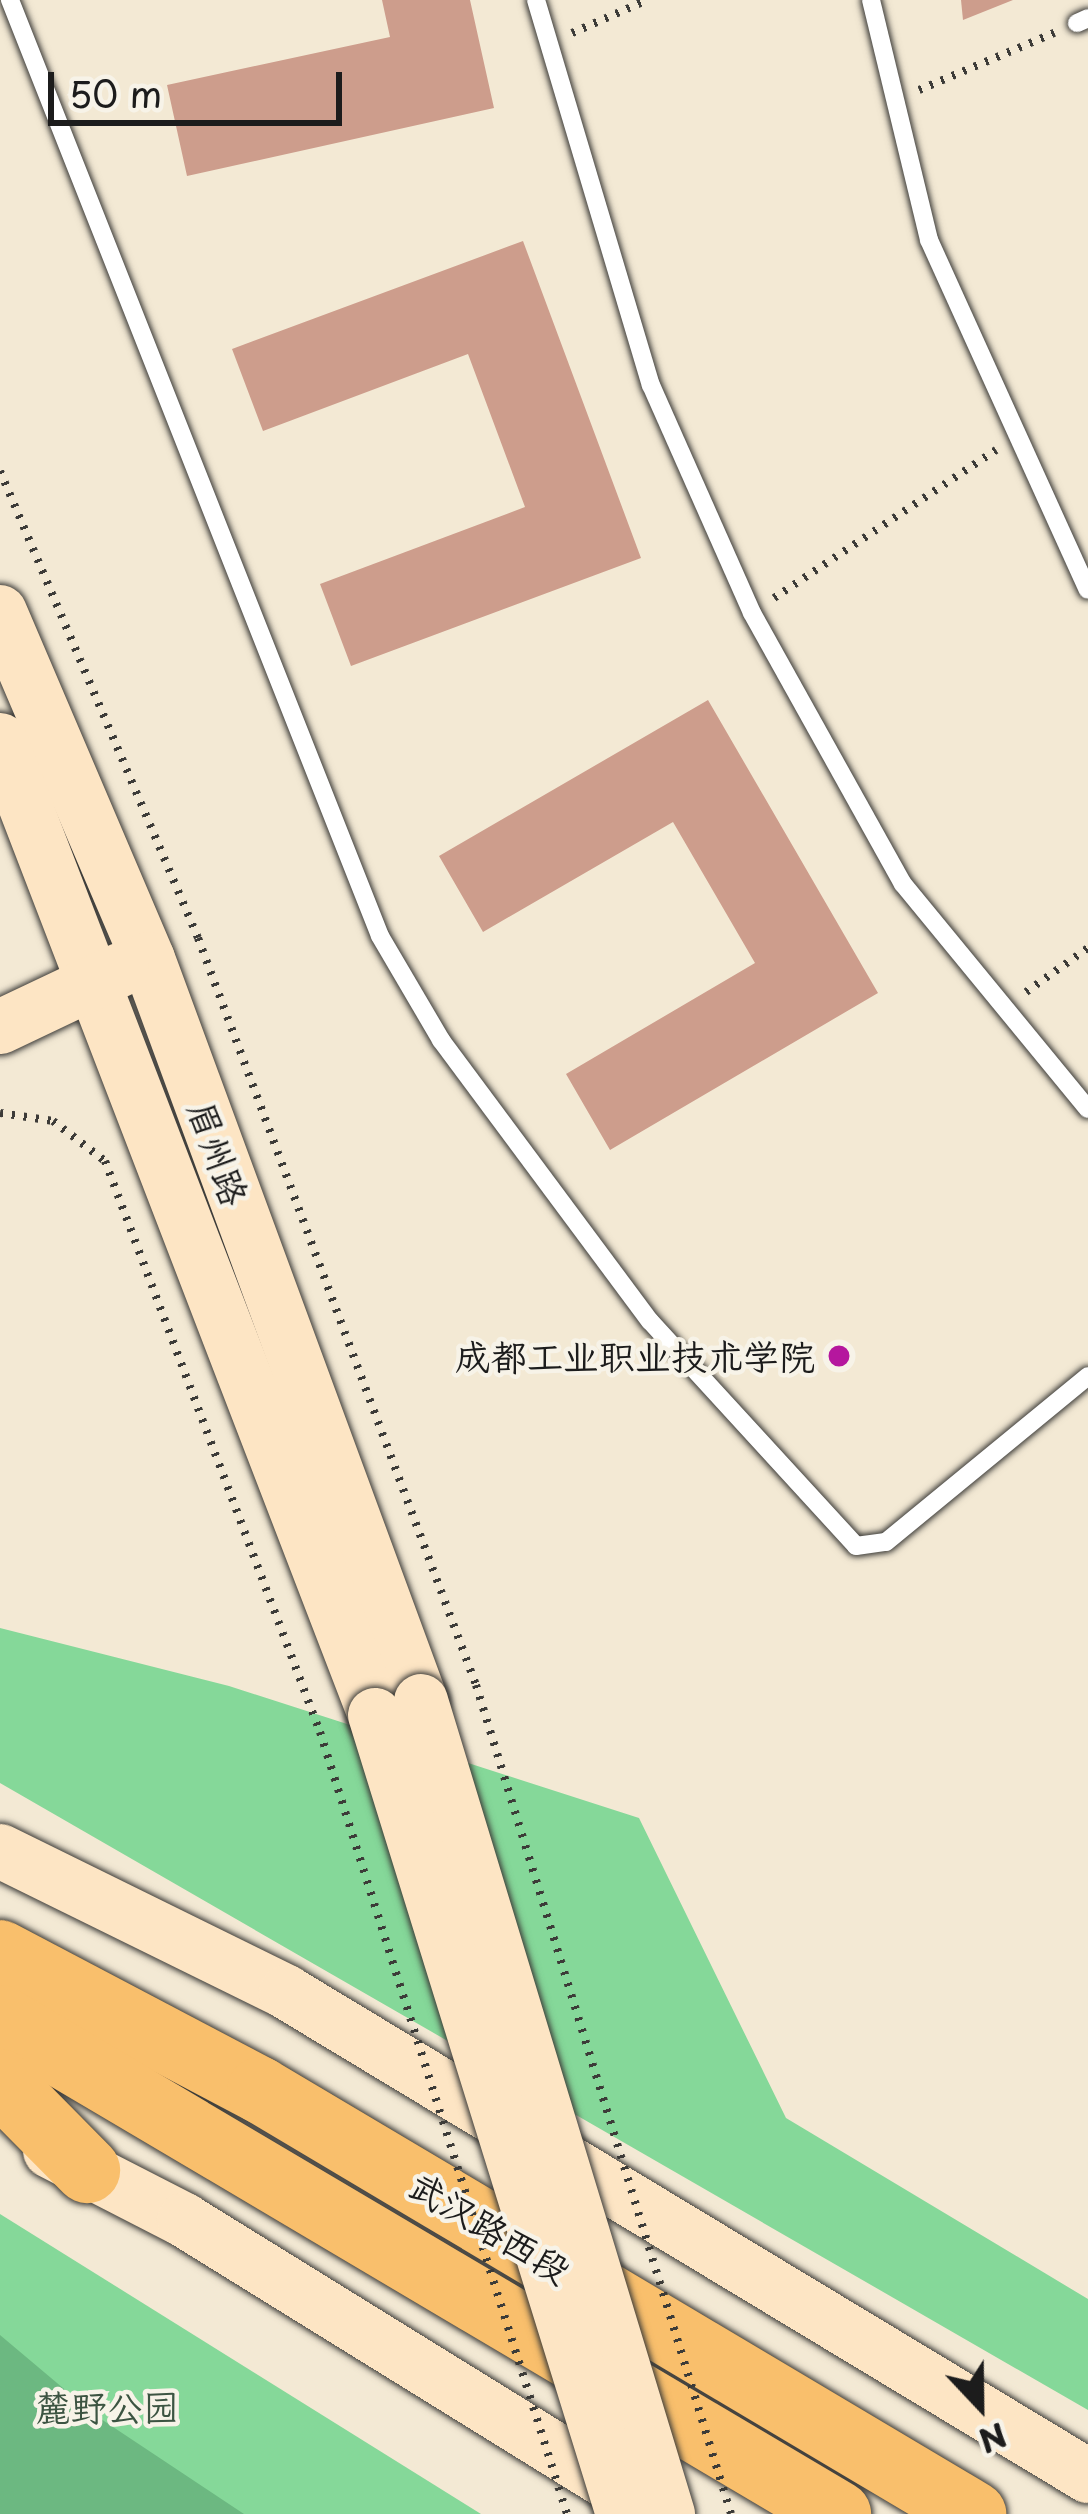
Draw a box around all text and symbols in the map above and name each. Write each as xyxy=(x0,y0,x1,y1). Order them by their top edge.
scale bar xyxy=(54,48,348,122)
text: 50 m xyxy=(69,66,162,120)
street label: 眉州路 xyxy=(180,1095,258,1211)
place label: 成都工业职业技术学院 xyxy=(455,1334,815,1378)
marker: 成都工业职业技术学院 xyxy=(826,1343,852,1369)
street label: 武汉路西段 xyxy=(402,2162,578,2292)
north arrow xyxy=(920,2346,1040,2466)
park label: 麓野公园 xyxy=(35,2385,179,2429)
text: N xyxy=(972,2411,1015,2467)

